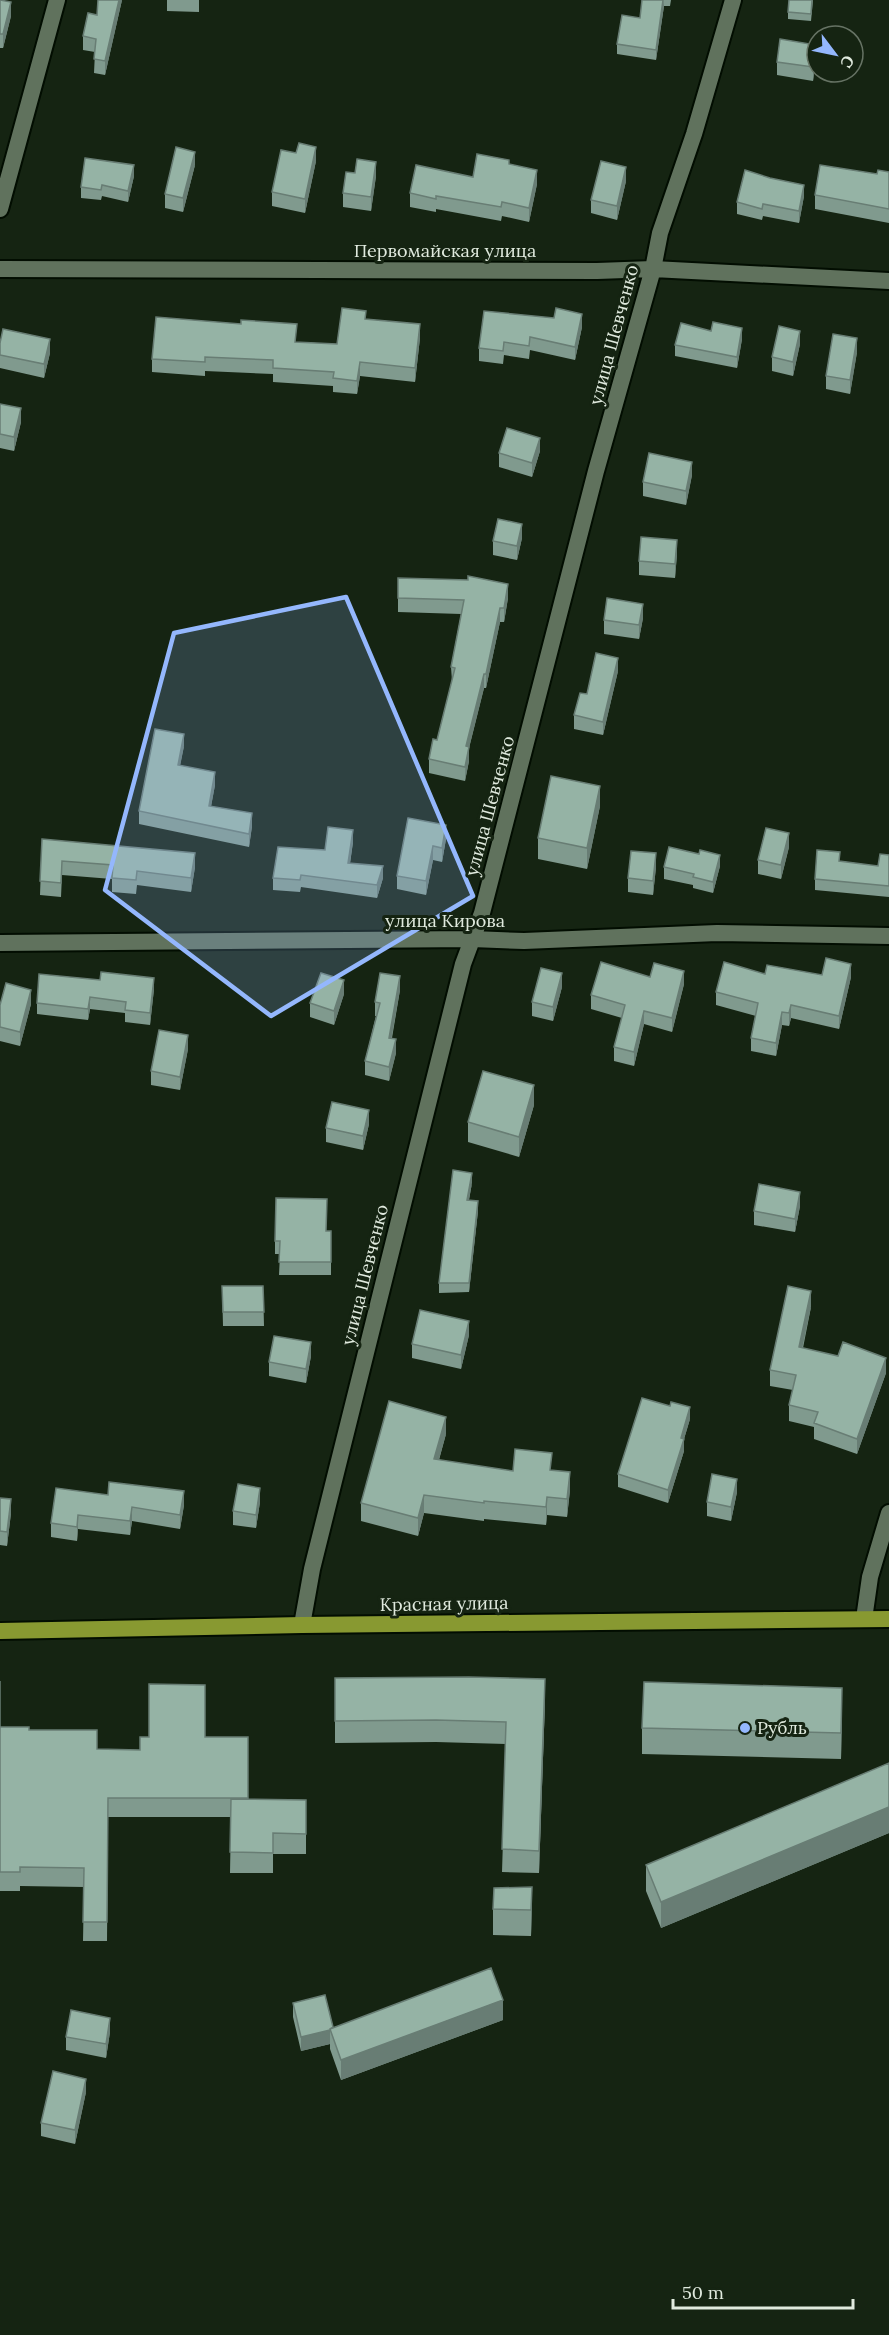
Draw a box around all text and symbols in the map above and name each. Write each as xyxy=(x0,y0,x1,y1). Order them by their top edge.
north arrow xyxy=(805,24,865,84)
text: С xyxy=(836,52,859,72)
street label: Первомайская улица xyxy=(354,239,536,262)
street label: улица Шевченко xyxy=(584,262,643,408)
street label: улица Шевченко xyxy=(460,733,519,879)
street label: улица Кирова xyxy=(385,909,505,932)
street label: улица Шевченко xyxy=(336,1202,393,1348)
street label: Красная улица xyxy=(379,1591,509,1616)
place label: Рубль xyxy=(757,1716,807,1739)
marker: Рубль xyxy=(738,1721,752,1735)
scale bar xyxy=(673,2272,853,2310)
text: 50 m xyxy=(682,2281,724,2304)

